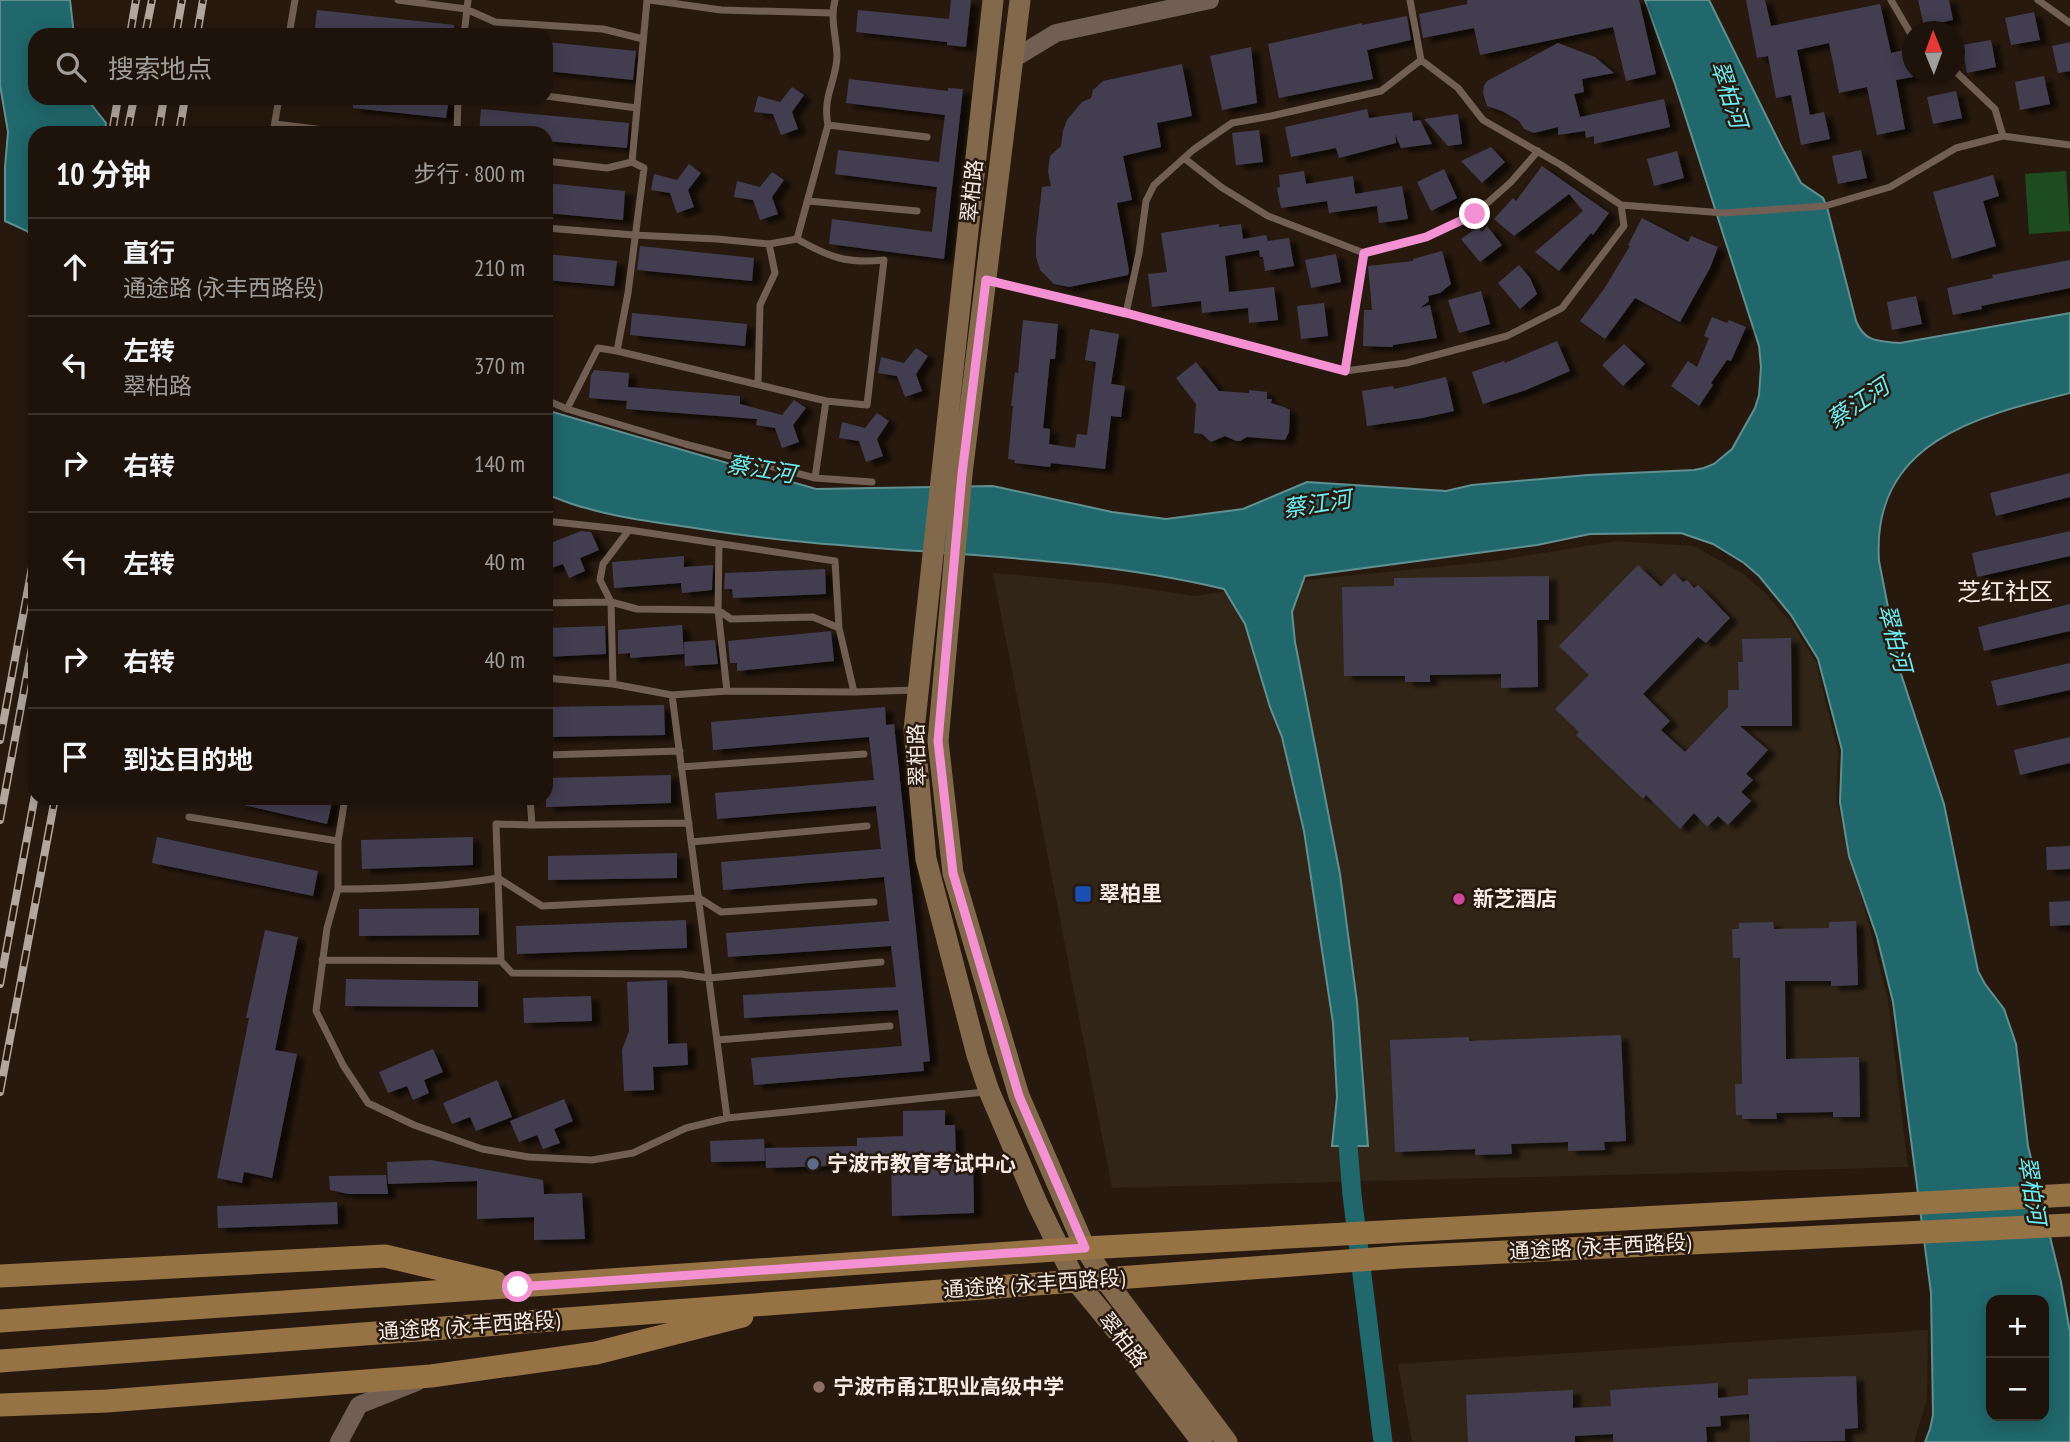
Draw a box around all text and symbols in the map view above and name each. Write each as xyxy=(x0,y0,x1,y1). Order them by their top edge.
north arrow xyxy=(1902,21,1965,84)
search box xyxy=(28,28,553,105)
icon: search xyxy=(52,48,90,86)
text: 搜索地点 xyxy=(108,52,212,85)
water label: 翠柏河 xyxy=(1705,57,1755,135)
text: 10 分钟 xyxy=(56,154,151,193)
street label: 翠柏路 xyxy=(955,158,988,224)
text: 步行 · 800 m xyxy=(413,159,525,188)
route end xyxy=(1459,198,1490,229)
text: 直行 xyxy=(123,236,175,269)
icon: ahead xyxy=(56,248,94,286)
text: 210 m xyxy=(474,253,525,282)
text: 通途路 (永丰西路段) xyxy=(123,273,323,302)
text: 左转 xyxy=(123,334,175,367)
icon: left xyxy=(56,346,94,384)
text: 370 m xyxy=(474,351,525,380)
water label: 蔡江河 xyxy=(1821,369,1898,434)
text: 翠柏路 xyxy=(123,371,192,400)
icon: right xyxy=(56,444,94,482)
text: 右转 xyxy=(123,449,175,482)
text: 140 m xyxy=(474,449,525,478)
water label: 蔡江河 xyxy=(725,449,801,489)
water label: 蔡江河 xyxy=(1281,483,1357,523)
icon: left xyxy=(56,542,94,580)
text: 左转 xyxy=(123,547,175,580)
text: 40 m xyxy=(484,547,525,576)
district label: 芝红社区 xyxy=(1957,576,2053,607)
water label: 翠柏河 xyxy=(1873,601,1919,679)
icon: right xyxy=(56,640,94,678)
text: 右转 xyxy=(123,645,175,678)
text: 40 m xyxy=(484,645,525,674)
street label: 翠柏路 xyxy=(902,723,931,787)
icon: arrive xyxy=(56,738,94,776)
text: 到达目的地 xyxy=(123,743,253,776)
place label: 翠柏里 xyxy=(1099,880,1162,907)
marker: 翠柏里 xyxy=(1073,884,1093,904)
place label: 新芝酒店 xyxy=(1473,885,1557,912)
marker: 新芝酒店 xyxy=(1451,891,1467,907)
place label: 宁波市教育考试中心 xyxy=(827,1150,1016,1177)
water label: 翠柏河 xyxy=(2013,1154,2053,1230)
marker: 宁波市教育考试中心 xyxy=(805,1156,821,1172)
street label: 通途路 (永丰西路段) xyxy=(1508,1228,1692,1265)
street label: 通途路 (永丰西路段) xyxy=(942,1264,1126,1303)
route start xyxy=(502,1271,533,1302)
map controls xyxy=(1986,1295,2049,1421)
button: + xyxy=(1986,1295,2049,1358)
street label: 通途路 (永丰西路段) xyxy=(377,1306,561,1345)
street label: 翠柏路 xyxy=(1093,1307,1153,1373)
button: − xyxy=(1986,1358,2049,1421)
place label: 宁波市甬江职业高级中学 xyxy=(833,1373,1064,1400)
marker: 宁波市甬江职业高级中学 xyxy=(811,1379,827,1395)

